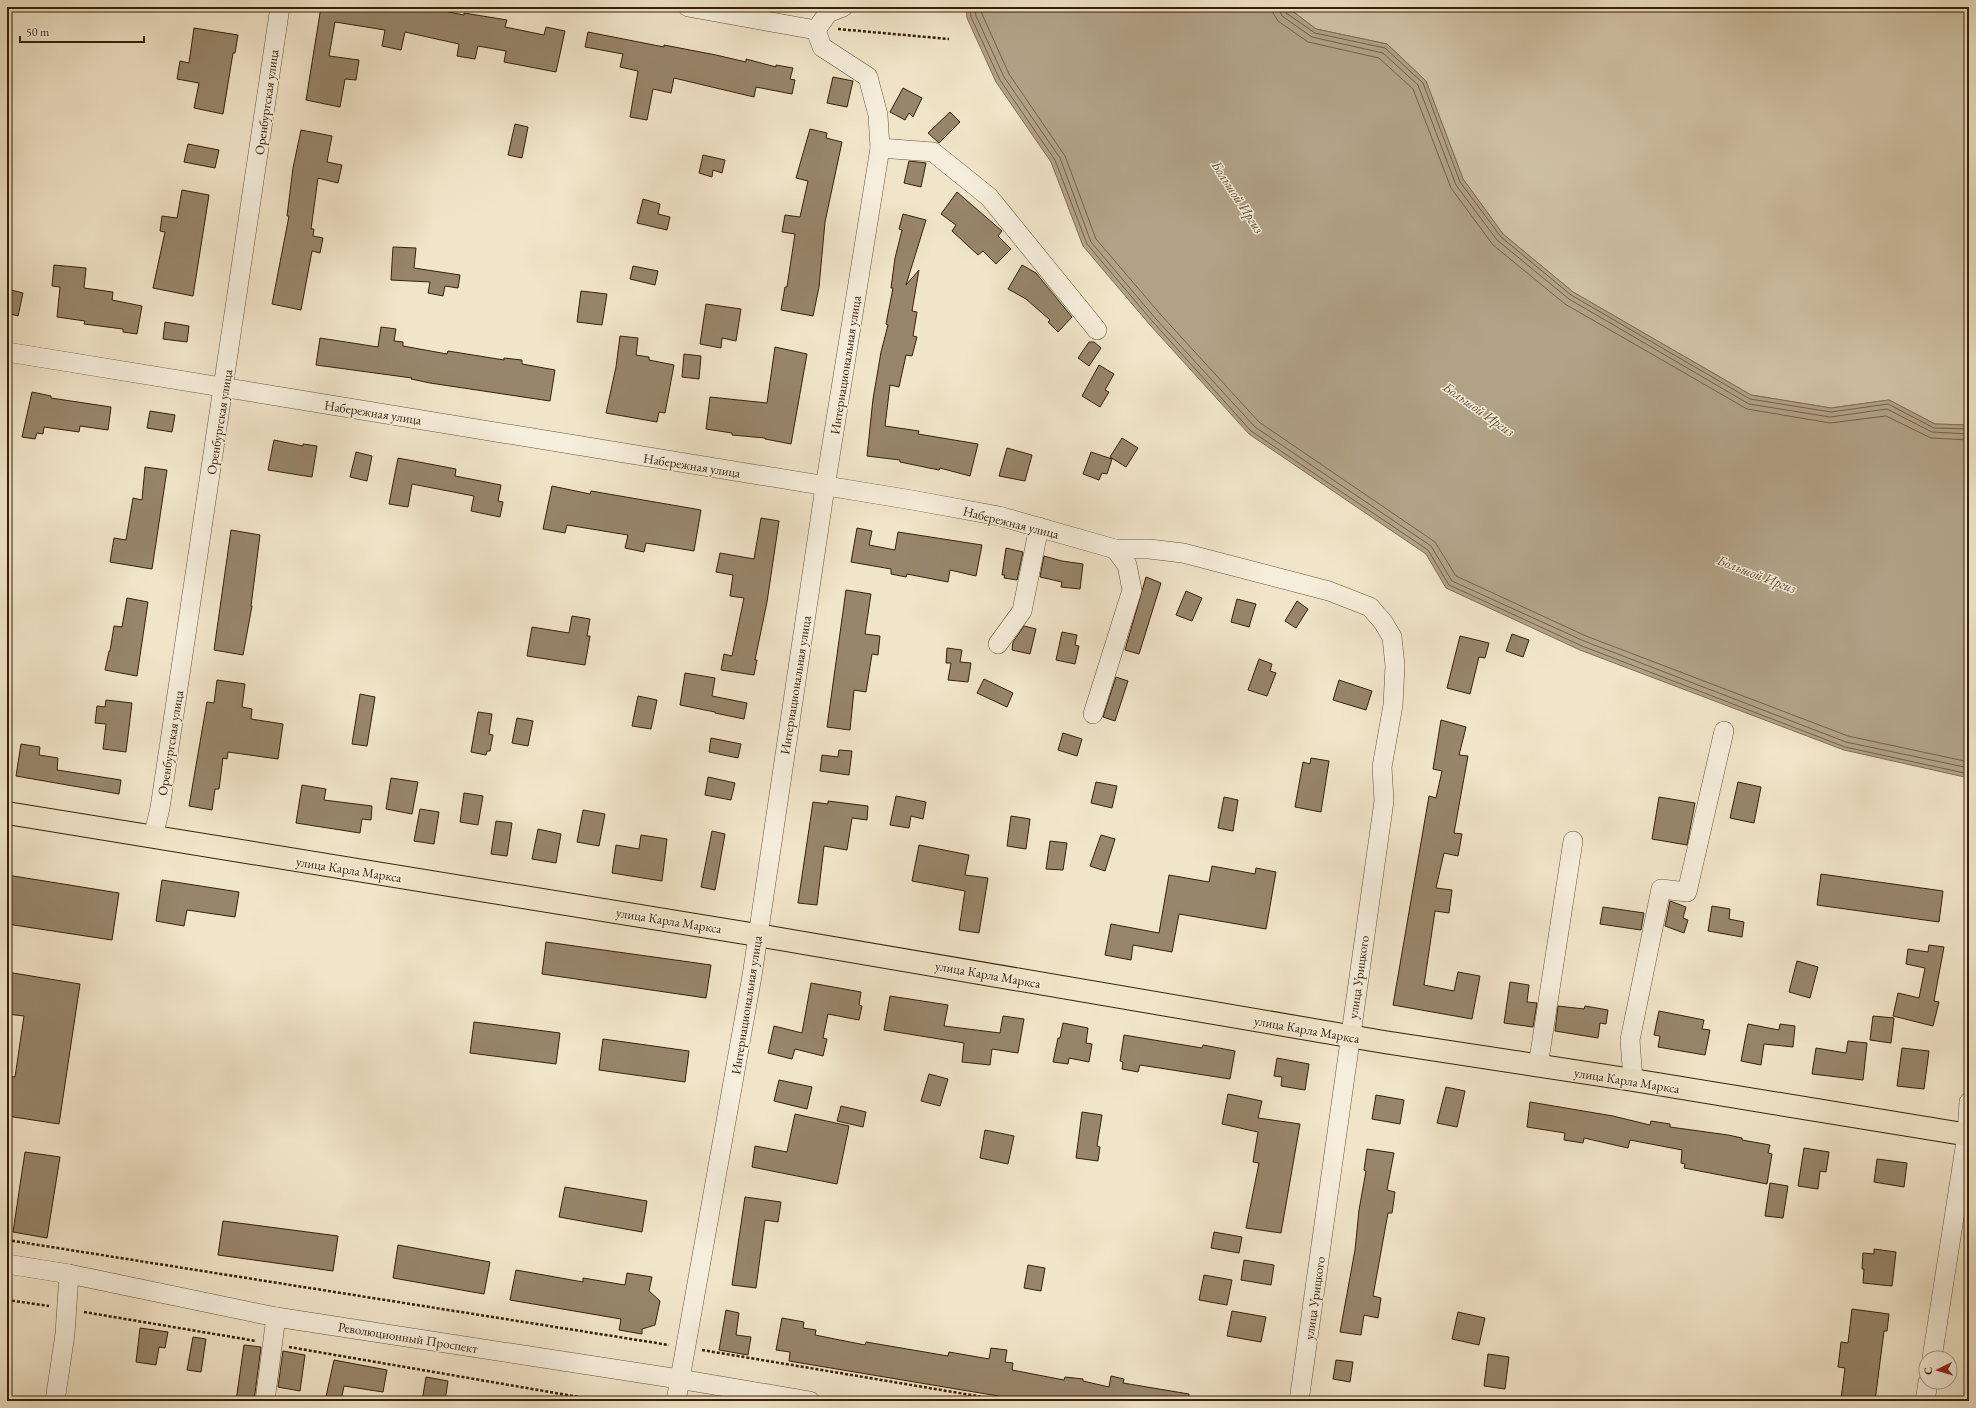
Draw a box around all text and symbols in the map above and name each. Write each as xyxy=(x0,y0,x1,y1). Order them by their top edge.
scale bar xyxy=(20,18,144,44)
text: 50 m xyxy=(26,24,50,40)
street label: Оренбургская улица xyxy=(251,47,282,156)
water label: Большой Иргиз xyxy=(1207,156,1269,237)
street label: Интернациональная улица xyxy=(826,294,865,436)
street label: Оренбургская улица xyxy=(203,367,236,476)
water label: Большой Иргиз xyxy=(1439,377,1519,441)
street label: Набережная улица xyxy=(323,396,424,429)
street label: Набережная улица xyxy=(642,449,743,482)
street label: Набережная улица xyxy=(961,502,1061,543)
water label: Большой Иргиз xyxy=(1714,550,1800,598)
street label: Интернациональная улица xyxy=(776,614,815,756)
street label: Оренбургская улица xyxy=(154,688,187,797)
street label: улица Карла Маркса xyxy=(295,853,404,886)
street label: улица Карла Маркса xyxy=(615,904,724,937)
street label: Интернациональная улица xyxy=(727,934,766,1076)
street label: улица Урицкого xyxy=(1344,934,1373,1020)
street label: улица Карла Маркса xyxy=(934,957,1043,992)
street label: улица Карла Маркса xyxy=(1253,1012,1362,1047)
street label: улица Карла Маркса xyxy=(1573,1064,1682,1097)
street label: улица Урицкого xyxy=(1300,1255,1329,1341)
street label: Революционный Проспект xyxy=(337,1318,480,1357)
north arrow xyxy=(1918,1350,1958,1390)
text: С xyxy=(1921,1366,1935,1375)

